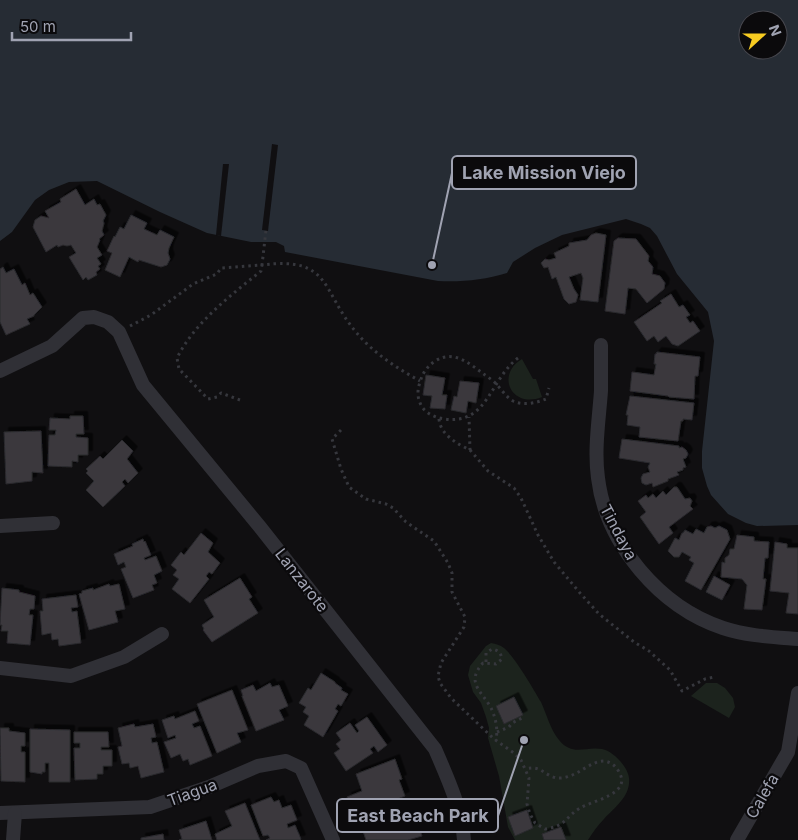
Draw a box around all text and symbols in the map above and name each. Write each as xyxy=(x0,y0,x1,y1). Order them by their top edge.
scale bar xyxy=(12,10,131,42)
north arrow xyxy=(738,10,788,60)
text: 50 m xyxy=(20,17,56,36)
text: N xyxy=(766,22,785,38)
callout: Lake Mission Viejo xyxy=(452,156,636,189)
text: Lake Mission Viejo xyxy=(462,162,626,183)
street label: Tindaya xyxy=(596,501,642,563)
street label: Lanzarote xyxy=(271,544,333,616)
street label: Calefa xyxy=(741,770,783,822)
street label: Tiagua xyxy=(164,774,220,810)
callout: East Beach Park xyxy=(337,799,498,832)
text: East Beach Park xyxy=(347,805,489,826)

